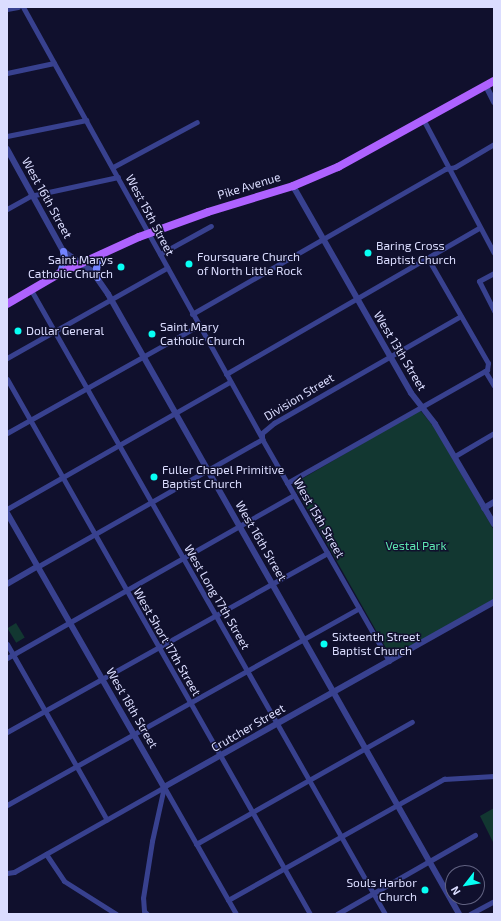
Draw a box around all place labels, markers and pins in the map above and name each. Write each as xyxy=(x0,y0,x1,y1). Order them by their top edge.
place label: Baring Cross Baptist Church xyxy=(376,239,456,267)
marker: Baring Cross Baptist Church xyxy=(363,248,373,258)
place label: Foursquare Church of North Little Rock xyxy=(197,250,302,278)
place label: Saint Marys Catholic Church xyxy=(28,253,113,281)
marker: Foursquare Church of North Little Rock xyxy=(184,259,194,269)
marker: Saint Marys Catholic Church xyxy=(116,262,126,272)
place label: Saint Mary Catholic Church xyxy=(160,320,245,348)
place label: Dollar General xyxy=(26,324,104,338)
marker: Dollar General xyxy=(13,326,23,336)
marker: Saint Mary Catholic Church xyxy=(147,329,157,339)
place label: Fuller Chapel Primitive Baptist Church xyxy=(162,463,285,491)
marker: Fuller Chapel Primitive Baptist Church xyxy=(149,472,159,482)
place label: Sixteenth Street Baptist Church xyxy=(332,630,420,658)
marker: Sixteenth Street Baptist Church xyxy=(319,639,329,649)
place label: Souls Harbor Church xyxy=(346,876,417,904)
marker: Souls Harbor Church xyxy=(420,885,430,895)

